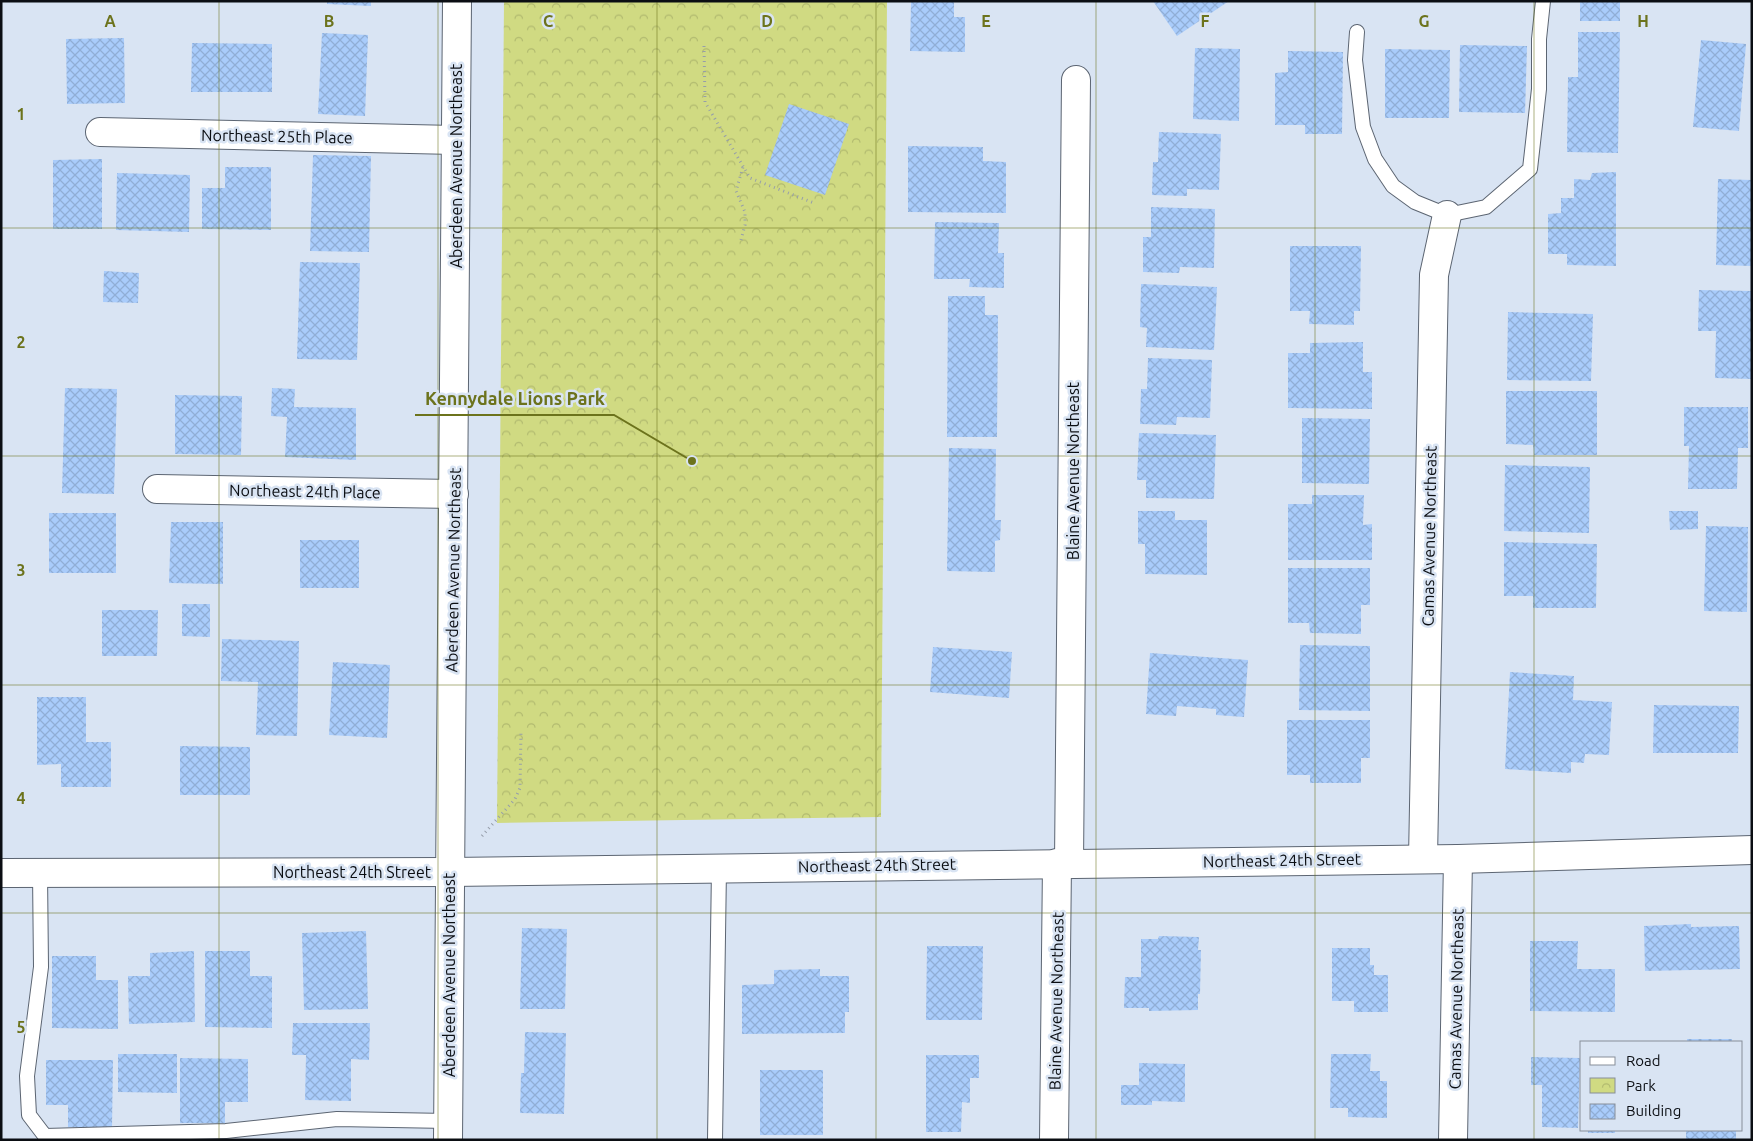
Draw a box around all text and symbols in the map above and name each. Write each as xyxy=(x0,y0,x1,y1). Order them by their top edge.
text: A xyxy=(104,12,116,30)
text: B xyxy=(324,12,334,30)
text: C xyxy=(543,12,553,30)
text: D xyxy=(761,12,773,30)
text: E xyxy=(981,12,991,30)
text: F xyxy=(1201,12,1210,30)
text: G xyxy=(1418,12,1430,30)
text: H xyxy=(1637,12,1649,30)
street label: Aberdeen Avenue Northeast xyxy=(447,63,465,268)
text: 1 xyxy=(16,105,26,123)
street label: Northeast 25th Place xyxy=(201,126,353,146)
text: 2 xyxy=(16,333,26,351)
street label: Blaine Avenue Northeast xyxy=(1064,381,1082,560)
callout: Kennydale Lions Park xyxy=(415,382,614,415)
text: Kennydale Lions Park xyxy=(425,388,605,408)
street label: Camas Avenue Northeast xyxy=(1418,445,1440,627)
street label: Aberdeen Avenue Northeast xyxy=(442,467,464,672)
street label: Northeast 24th Place xyxy=(229,481,381,501)
text: 3 xyxy=(16,561,26,579)
text: 4 xyxy=(16,789,26,807)
street label: Northeast 24th Street xyxy=(1203,850,1362,870)
street label: Northeast 24th Street xyxy=(798,855,957,875)
street label: Northeast 24th Street xyxy=(273,863,432,881)
street label: Aberdeen Avenue Northeast xyxy=(440,872,458,1077)
street label: Camas Avenue Northeast xyxy=(1445,908,1467,1090)
street label: Blaine Avenue Northeast xyxy=(1045,911,1067,1090)
text: 5 xyxy=(16,1018,26,1036)
legend xyxy=(1580,1041,1743,1131)
text: Road xyxy=(1626,1052,1661,1069)
text: Park xyxy=(1626,1077,1656,1094)
text: Building xyxy=(1626,1102,1681,1119)

